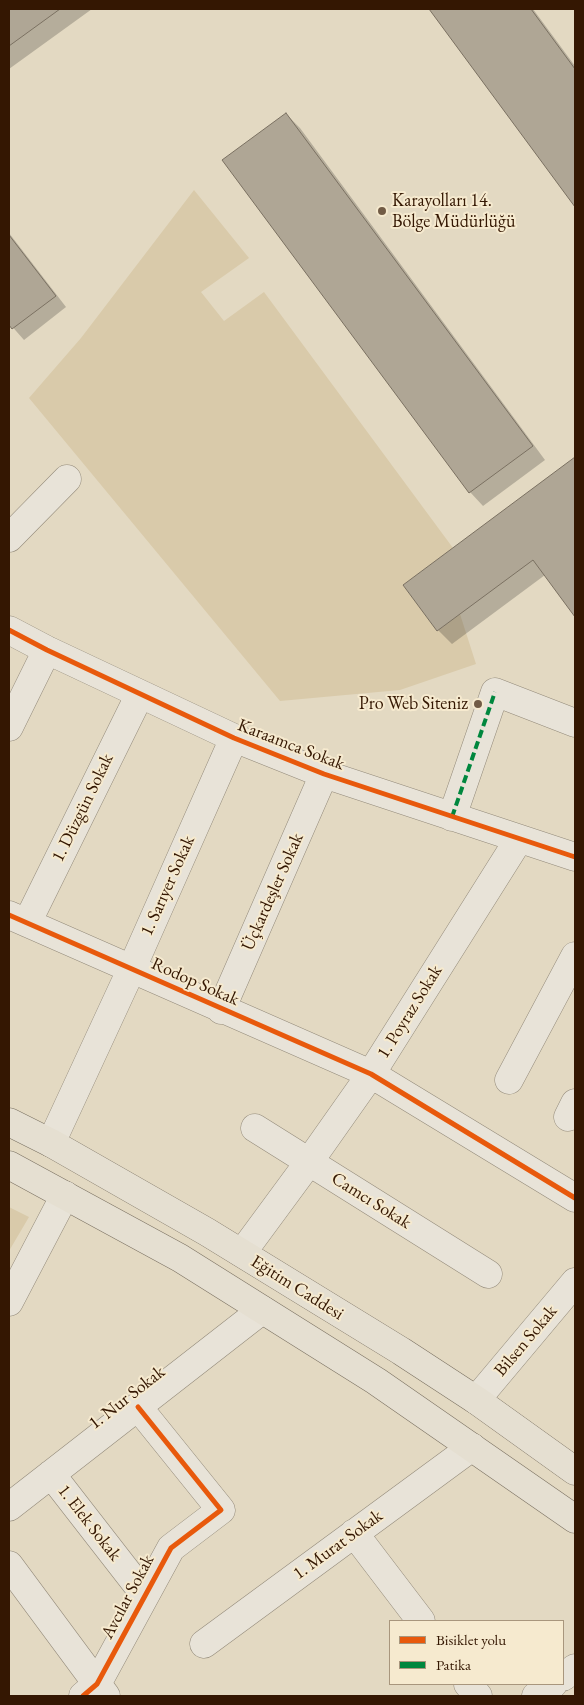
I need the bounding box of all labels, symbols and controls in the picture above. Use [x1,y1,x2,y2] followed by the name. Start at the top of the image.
[392,190,515,232] place label: Karayolları 14. Bölge Müdürlüğü
[376,205,388,217] marker: Karayolları 14. Bölge Müdürlüğü
[359,693,468,715] place label: Pro Web Siteniz
[472,698,484,710] marker: Pro Web Siteniz
[235,715,347,775] street label: Karaamca Sokak
[47,750,119,866] street label: 1. Düzgün Sokak
[237,830,309,954] street label: Üçkardeşler Sokak
[136,833,200,939] street label: 1. Sarıyer Sokak
[148,953,242,1011] street label: Rodop Sokak
[373,961,447,1063] street label: 1. Poyraz Sokak
[327,1168,415,1234] street label: Camcı Sokak
[247,1251,347,1325] street label: Eğitim Caddesi
[490,1301,562,1381] street label: Bilsen Sokak
[85,1362,169,1434] street label: 1. Nur Sokak
[52,1481,126,1565] street label: 1. Elek Sokak
[289,1505,387,1585] street label: 1. Murat Sokak
[97,1551,159,1643] street label: Avcılar Sokak
[389,1620,564,1685] legend
[436,1630,506,1649] text: Bisiklet yolu
[436,1655,471,1674] text: Patika

